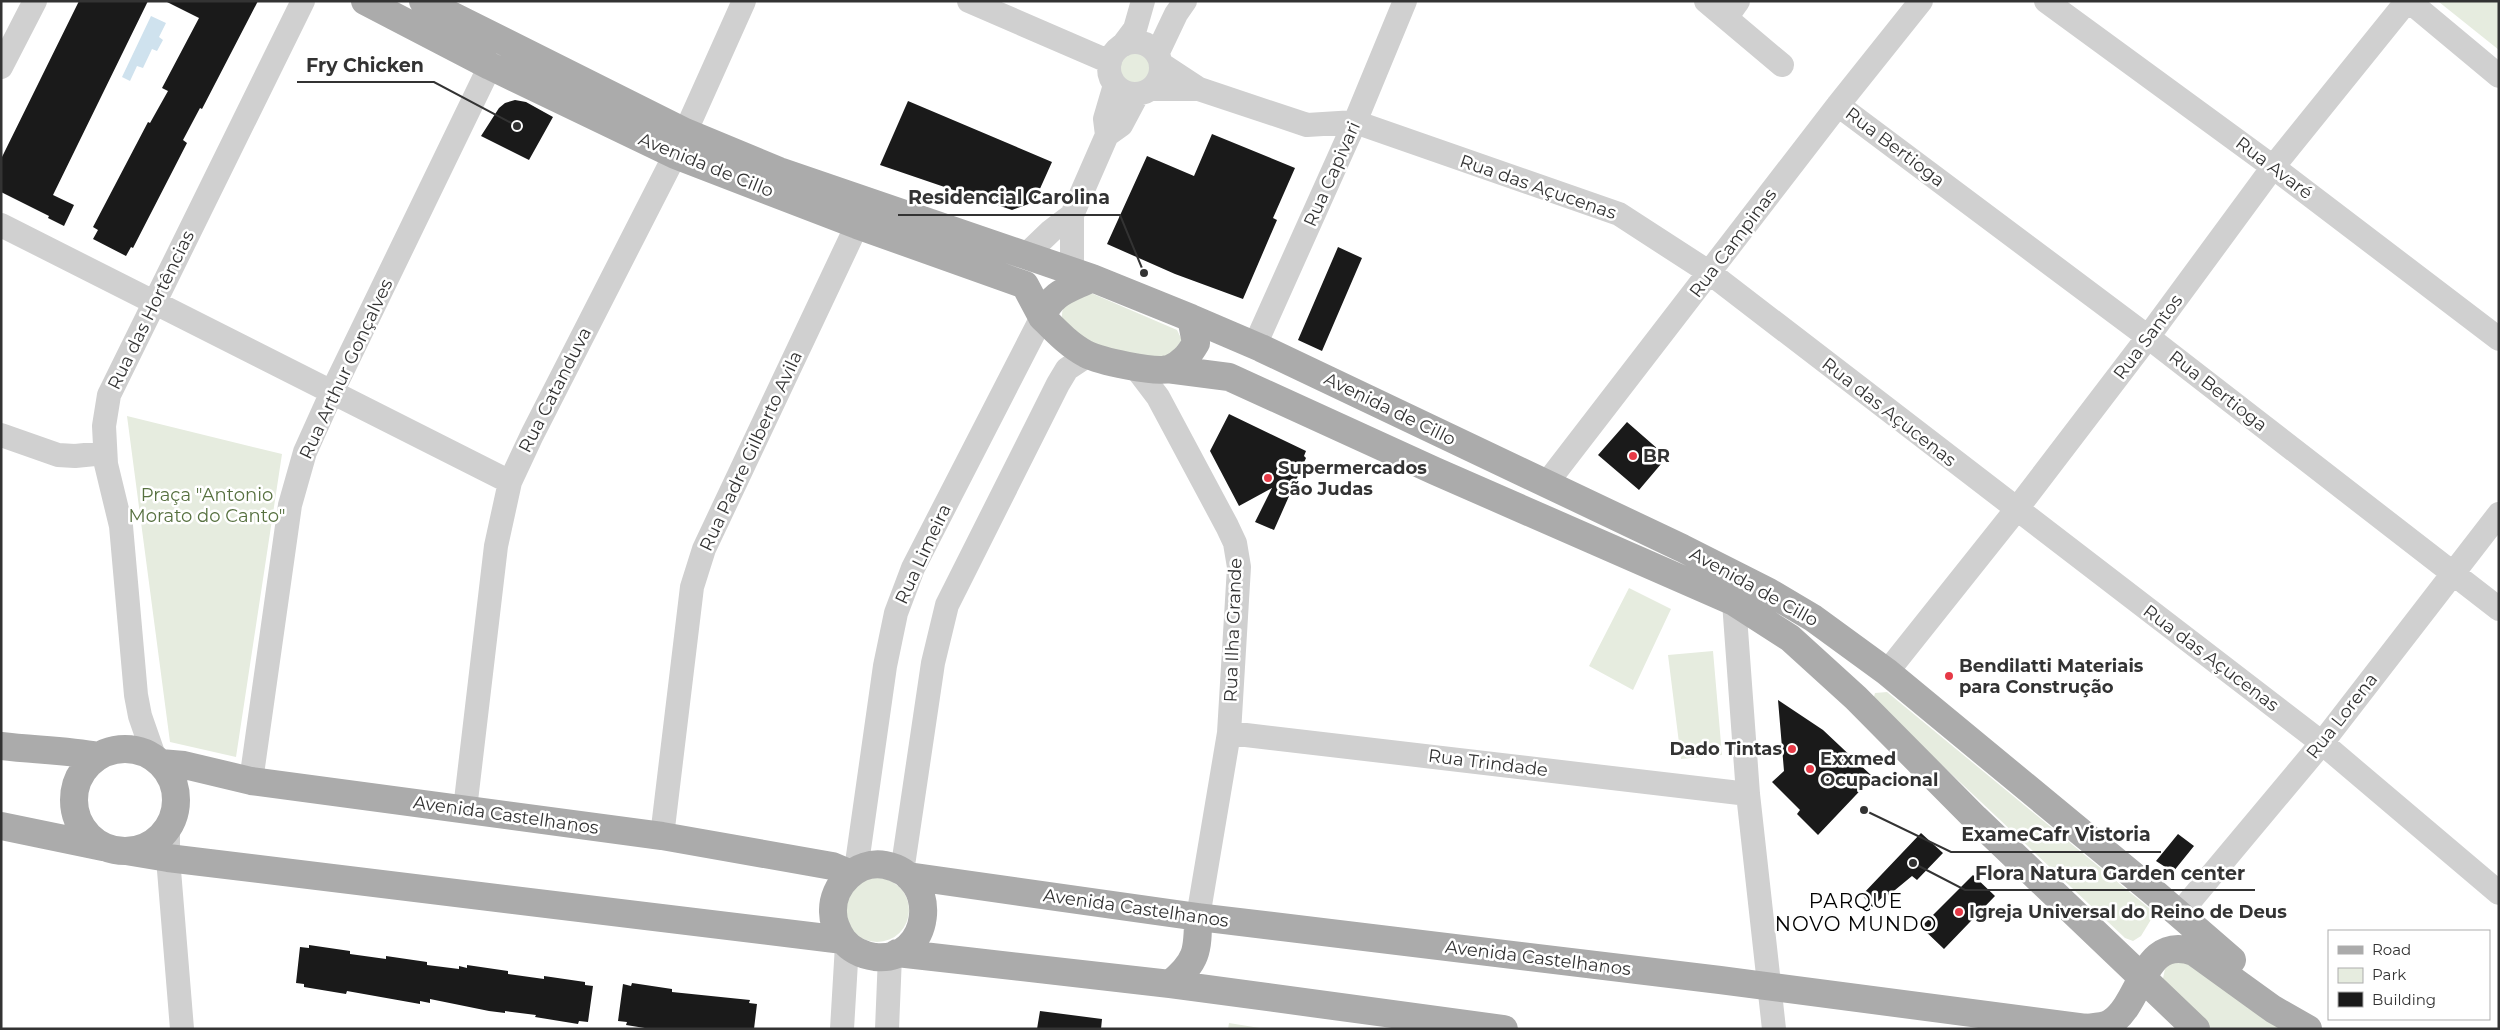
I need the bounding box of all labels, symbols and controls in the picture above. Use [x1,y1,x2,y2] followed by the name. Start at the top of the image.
[297,48,434,82] callout: Fry Chicken
[306,54,424,77] text: Fry Chicken
[1841,102,1949,192] street label: Rua Bertioga
[1299,118,1365,230] street label: Rua Capivari
[635,128,777,202] street label: Avenida de Cillo
[2231,132,2317,204] street label: Rua Avaré
[1457,150,1619,224] street label: Rua das Açucenas
[898,181,1120,215] callout: Residencial Carolina
[1685,184,1781,302] street label: Rua Campinas
[908,186,1110,209] text: Residencial Carolina
[103,227,199,393] street label: Rua das Hortências
[295,275,398,463] street label: Rua Arthur Gonçalves
[2109,290,2187,384] street label: Rua Santos
[514,324,596,456] street label: Rua Catanduva
[2164,346,2272,436] street label: Rua Bertioga
[695,347,807,555] street label: Rua Padre Gilberto Avila
[1818,353,1961,471] street label: Rua das Açucenas
[1321,368,1459,450] street label: Avenida de Cillo
[1643,445,1670,467] place label: BR
[1627,450,1639,462] marker: BR
[1278,457,1427,500] place label: Supermercados São Judas
[1262,472,1274,484] marker: Supermercados São Judas
[129,484,285,527] park label: Praça "Antonio Morato do Canto"
[890,500,956,608] street label: Rua Limeira
[1686,543,1822,631] street label: Avenida de Cillo
[1219,557,1247,703] street label: Rua Ilha Grande
[2139,600,2283,716] street label: Rua das Açucenas
[1959,655,2144,698] place label: Bendilatti Materiais para Construção
[2302,669,2382,763] street label: Rua Lorena
[1943,670,1955,682] marker: Bendilatti Materiais para Construção
[1669,738,1782,760] place label: Dado Tintas
[1786,743,1798,755] marker: Dado Tintas
[1427,745,1549,781] street label: Rua Trindade
[1820,748,1938,791] place label: Exxmed Ocupacional
[1804,763,1816,775] marker: Exxmed Ocupacional
[412,791,600,839] street label: Avenida Castelhanos
[1951,818,2161,852] callout: ExameCafr Vistoria
[1961,823,2151,846] text: ExameCafr Vistoria
[1965,856,2255,890] callout: Flora Natura Garden center
[1975,862,2245,885] text: Flora Natura Garden center
[1042,884,1230,932] street label: Avenida Castelhanos
[1775,889,1937,936] district label: PARQUE NOVO MUNDO
[1969,901,2287,923] place label: Igreja Universal do Reino de Deus
[1953,906,1965,918] marker: Igreja Universal do Reino de Deus
[2328,930,2490,1020] legend
[1444,936,1632,980] street label: Avenida Castelhanos
[2372,940,2411,959] text: Road
[2372,965,2406,984] text: Park
[2372,990,2436,1009] text: Building

